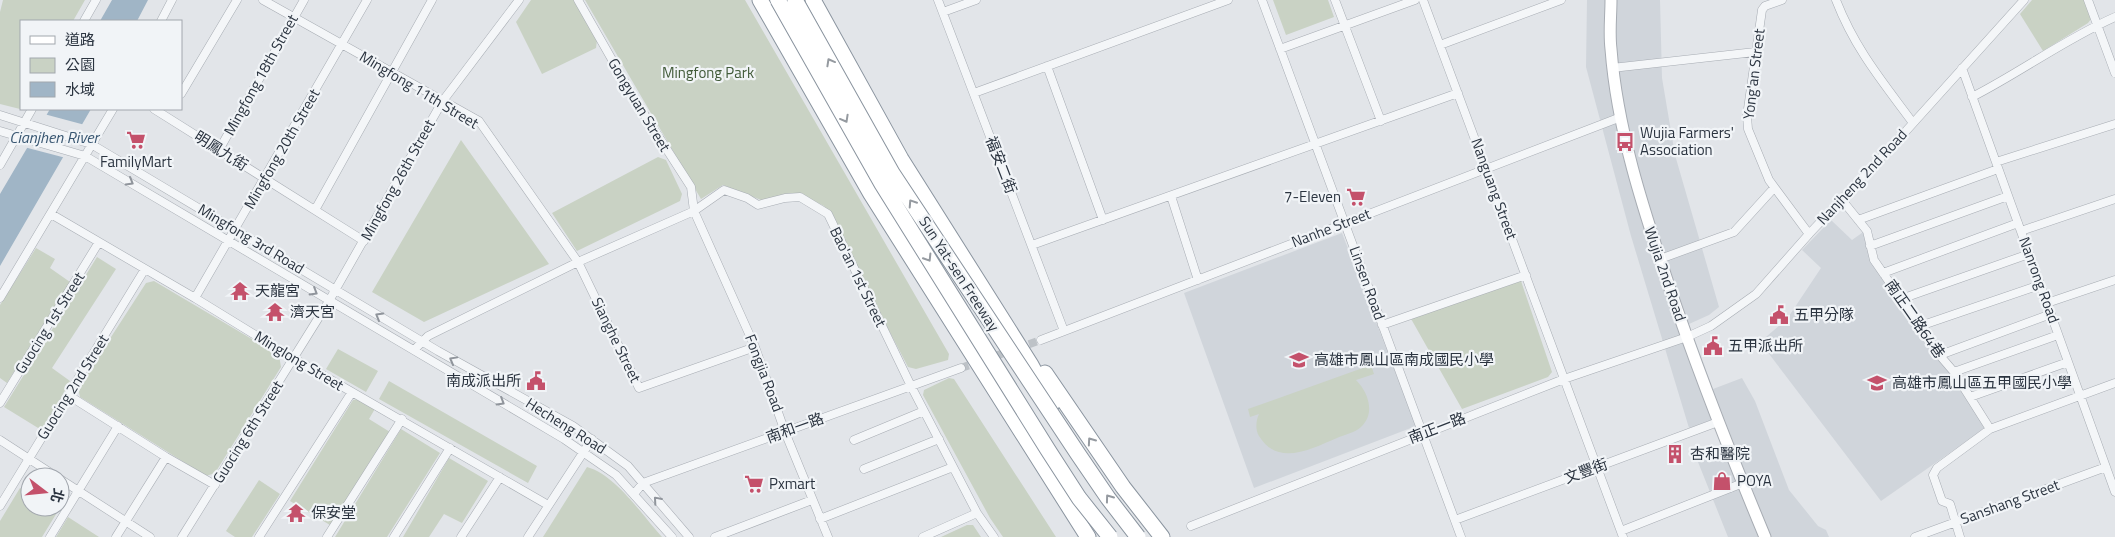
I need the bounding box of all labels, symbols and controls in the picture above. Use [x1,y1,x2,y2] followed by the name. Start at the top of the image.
[218,9,304,140] street label: Mingfong 18th Street
[20,20,182,110] legend
[1737,26,1771,121] street label: Yong'an Street
[65,28,95,51] text: 道路
[355,45,484,135] street label: Mingfong 11th Street
[65,53,95,76] text: 公園
[602,54,677,157] street label: Gongyuan Street
[827,59,837,68] one-way arrow
[662,61,754,84] park label: Mingfong Park
[65,78,95,101] text: 水域
[238,84,326,213] street label: Mingfong 20th Street
[839,113,849,122] one-way arrow
[355,114,441,245] street label: Mingfong 26th Street
[1640,121,1734,161] place label: Wujia Farmers' Association
[1811,124,1912,230] street label: Nanjheng 2nd Road
[9,125,101,149] water label: Cianjhen River
[190,125,253,176] street label: 明鳳九街
[125,129,147,151] supermarket icon: FamilyMart
[1614,131,1636,153] bus stop icon: Wujia Farmers' Association
[980,133,1023,197] street label: 福安二街
[1465,135,1524,244] street label: Nanguang Street
[100,150,173,173] place label: FamilyMart
[124,176,133,186] one-way arrow
[1284,185,1341,208] place label: 7-Eleven
[1345,186,1367,208] supermarket icon: 7-Eleven
[194,198,309,279] street label: Mingfong 3rd Road
[909,199,918,209] one-way arrow
[1288,202,1375,253] street label: Nanhe Street
[914,212,1005,336] street label: Sun Yat-sen Freeway
[824,223,893,331] street label: Bao'an 1st Street
[1639,223,1692,324] street label: Wujia 2nd Road
[2013,234,2066,326] street label: Nanrong Road
[1344,243,1391,323] street label: Linsen Road
[922,253,932,262] one-way arrow
[9,267,91,378] street label: Guocing 1st Street
[1880,275,1951,363] street label: 南正二路64巷
[255,279,300,302] place label: 天龍宮
[229,280,251,302] temple icon: 天龍宮
[309,286,318,296] one-way arrow
[586,293,647,387] street label: Sianghe Street
[290,300,335,323] place label: 濟天宮
[264,301,286,323] temple icon: 濟天宮
[1794,303,1854,326] place label: 五甲分隊
[1768,304,1790,326] public building icon: 五甲分隊
[376,313,385,323] one-way arrow
[250,325,349,397] street label: Minglong Street
[31,329,115,444] street label: Guocing 2nd Street
[739,331,790,415] street label: Fongjia Road
[1728,334,1803,357] place label: 五甲派出所
[1702,335,1724,357] public building icon: 五甲派出所
[1314,348,1494,371] place label: 高雄市鳳山區南成國民小學
[1288,349,1310,371] school or university icon: 高雄市鳳山區南成國民小學
[449,356,458,366] one-way arrow
[446,369,521,392] place label: 南成派出所
[525,370,547,392] public building icon: 南成派出所
[1892,371,2072,394] place label: 高雄市鳳山區五甲國民小學
[1866,372,1888,394] school or university icon: 高雄市鳳山區五甲國民小學
[207,375,289,488] street label: Guocing 6th Street
[521,392,611,460] street label: Hecheng Road
[496,395,505,405] one-way arrow
[763,406,827,449] street label: 南和一路
[1405,406,1469,449] street label: 南正一路
[1088,437,1097,447] one-way arrow
[1690,442,1750,465] place label: 杏和醫院
[1664,443,1686,465] building icon: 杏和醫院
[1561,452,1611,489] street label: 文豐街
[20,467,70,517] north arrow
[1737,469,1772,492] place label: POYA
[1711,470,1733,492] shop icon: POYA
[769,472,816,495] place label: Pxmart
[743,473,765,495] supermarket icon: Pxmart
[1957,473,2063,530] street label: Sanshang Street
[46,486,70,505] text: 北
[1106,495,1114,504] one-way arrow
[654,497,663,506] one-way arrow
[311,501,356,524] place label: 保安堂
[285,502,307,524] temple icon: 保安堂

